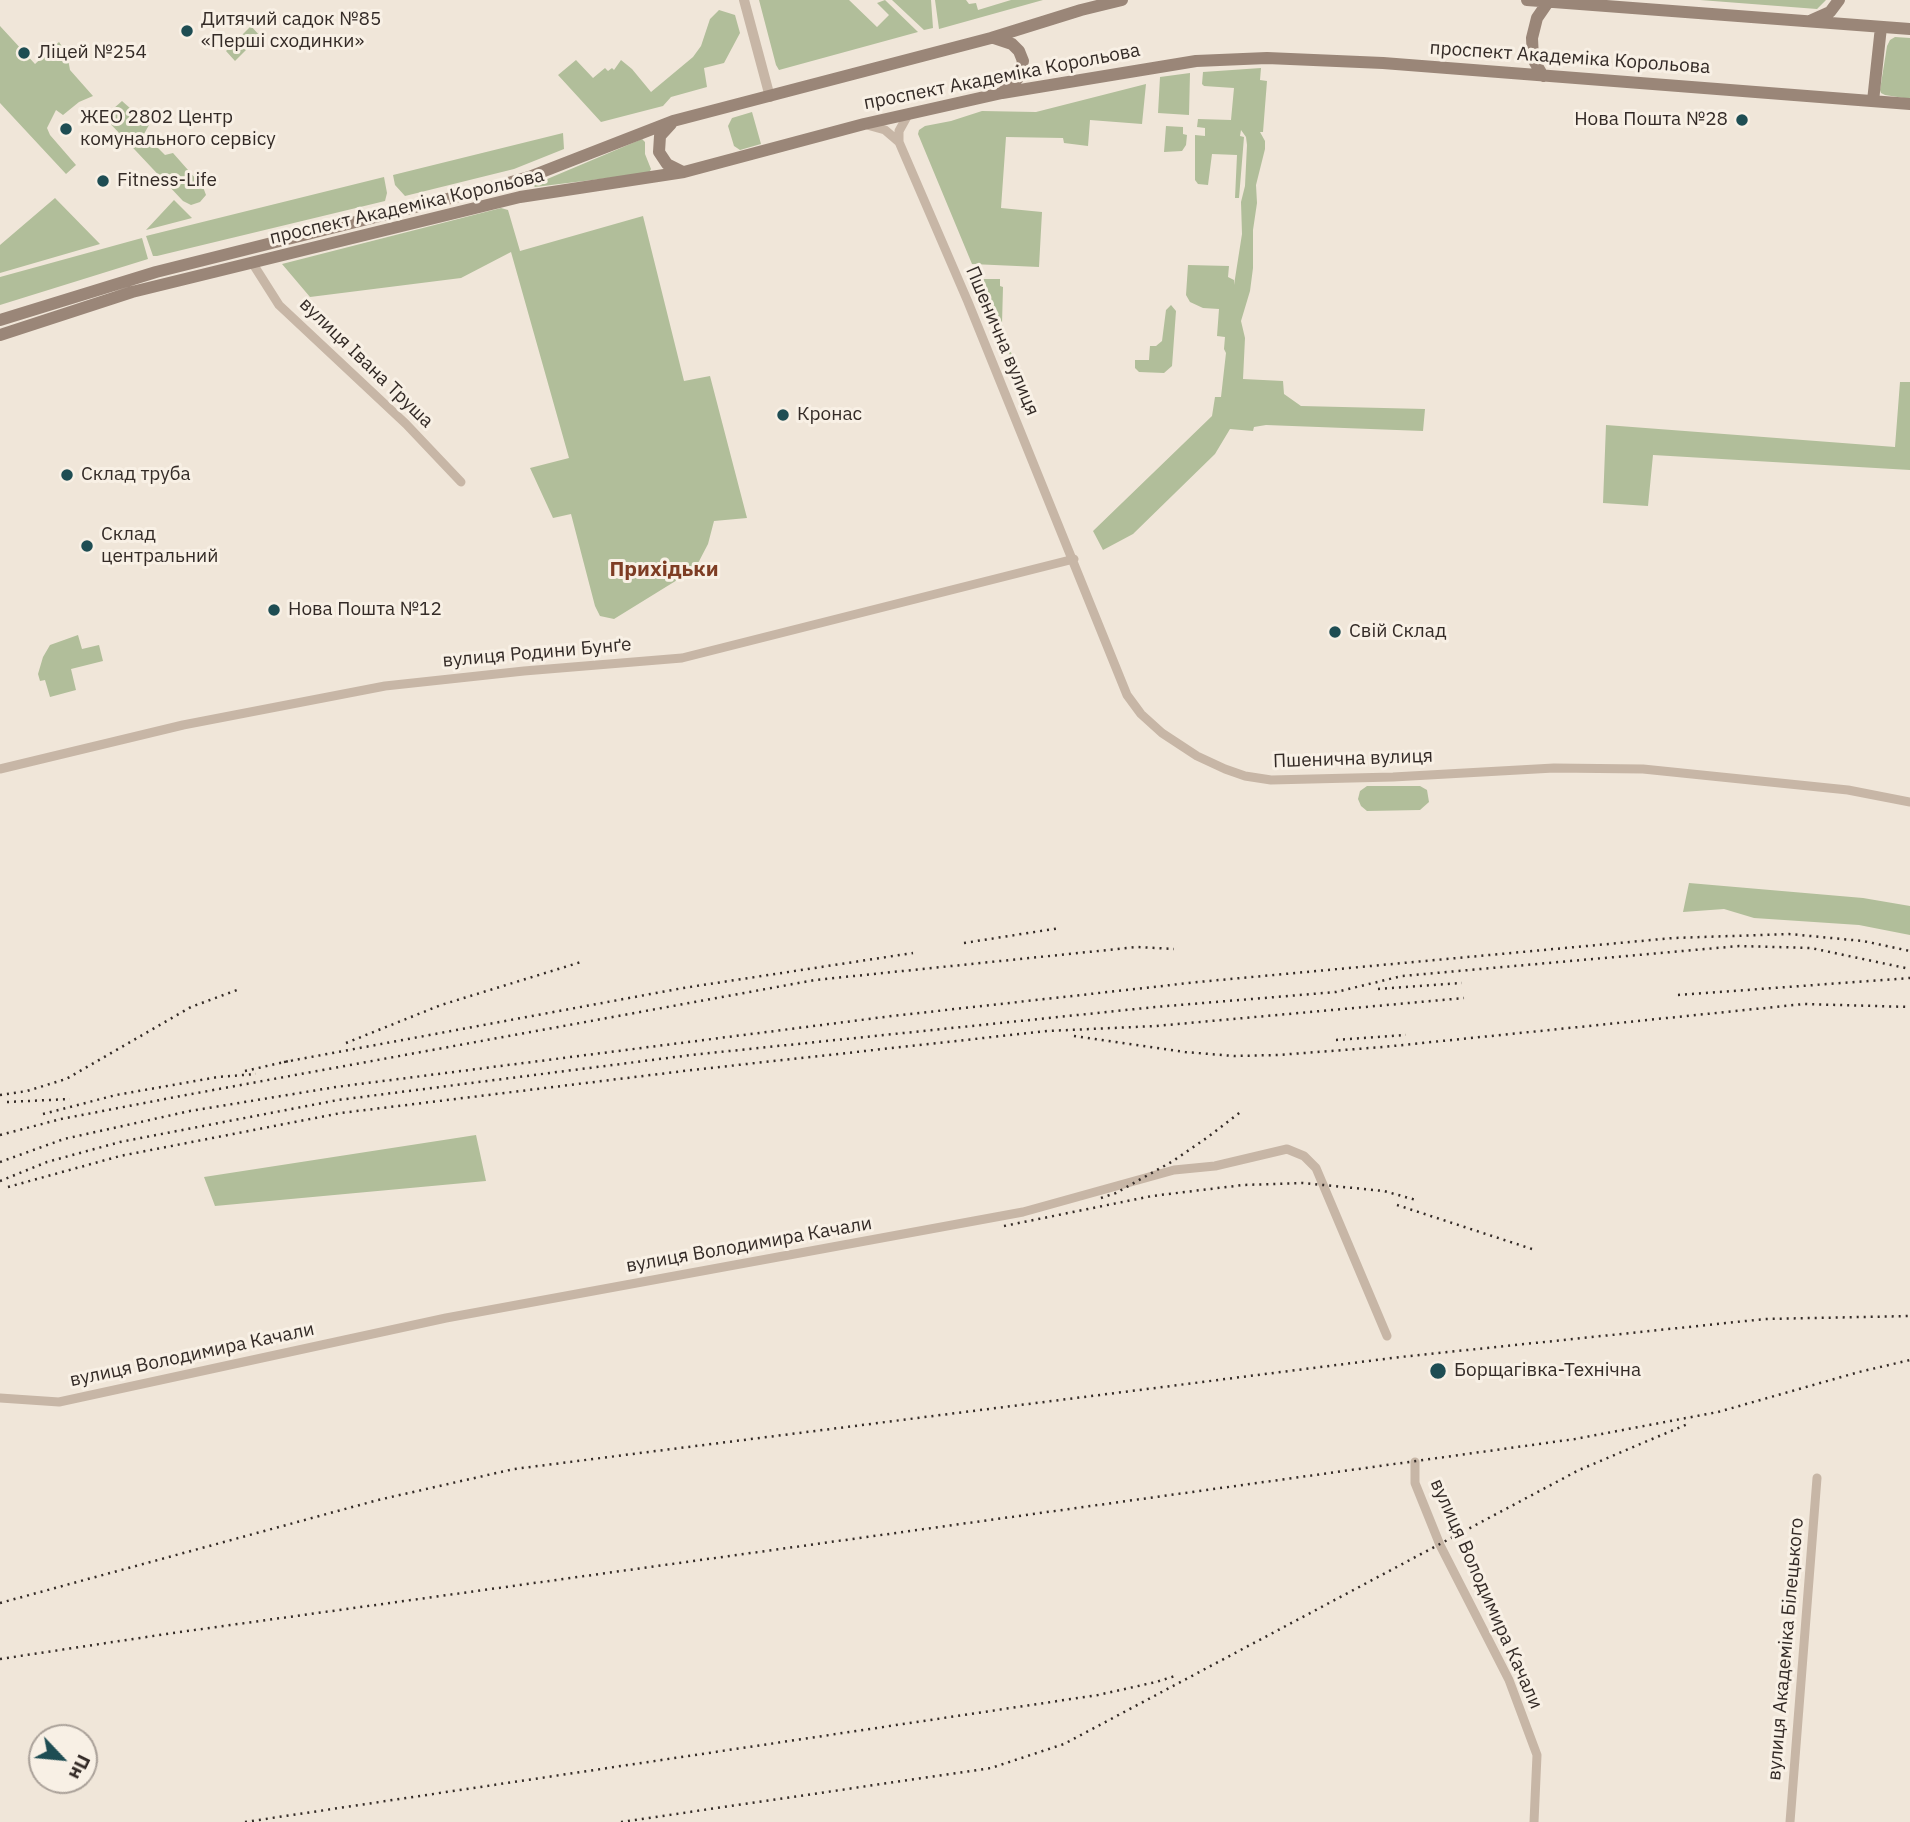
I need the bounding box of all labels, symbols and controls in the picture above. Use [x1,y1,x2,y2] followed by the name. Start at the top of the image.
[201,9,381,53] place label: Дитячий садок №85 «Перші сходинки»
[179,23,195,39] marker: Дитячий садок №85 «Перші сходинки»
[1429,37,1711,79] street label: проспект Академіка Корольова
[862,39,1142,115] street label: проспект Академіка Корольова
[38,42,147,64] place label: Ліцей №254
[16,45,32,61] marker: Ліцей №254
[80,107,276,151] place label: ЖЕО 2802 Центр комунального сервісу
[1574,109,1728,131] place label: Нова Пошта №28
[1734,112,1750,128] marker: Нова Пошта №28
[58,121,74,137] marker: ЖЕО 2802 Центр комунального сервісу
[267,164,547,250] street label: проспект Академіка Корольова
[117,170,217,192] place label: Fitness-Life
[95,173,111,189] marker: Fitness-Life
[960,263,1044,419] street label: Пшенична вулиця
[294,293,438,433] street label: вулиця Івана Труша
[797,404,862,426] place label: Кронас
[775,407,791,423] marker: Кронас
[81,464,191,486] place label: Склад труба
[59,467,75,483] marker: Склад труба
[101,524,218,568] place label: Склад центральний
[79,538,95,554] marker: Склад центральний
[609,557,719,583] district label: Прихідьки
[288,599,442,621] place label: Нова Пошта №12
[266,602,282,618] marker: Нова Пошта №12
[1349,621,1447,643] place label: Свій Склад
[1327,624,1343,640] marker: Свій Склад
[442,633,632,673] street label: вулиця Родини Бунґе
[1273,745,1433,773] street label: Пшенична вулиця
[624,1212,874,1278] street label: вулиця Володимира Качали
[68,1318,316,1392] street label: вулиця Володимира Качали
[1454,1360,1641,1382] place label: Борщагівка-Технічна
[1428,1361,1448,1381] marker: Борщагівка-Технічна
[1425,1475,1547,1713] street label: вулиця Володимира Качали
[1763,1517,1809,1781] street label: вулиця Академіка Білецького
[28,1724,98,1794] north arrow
[64,1751,96,1784] text: Пн

